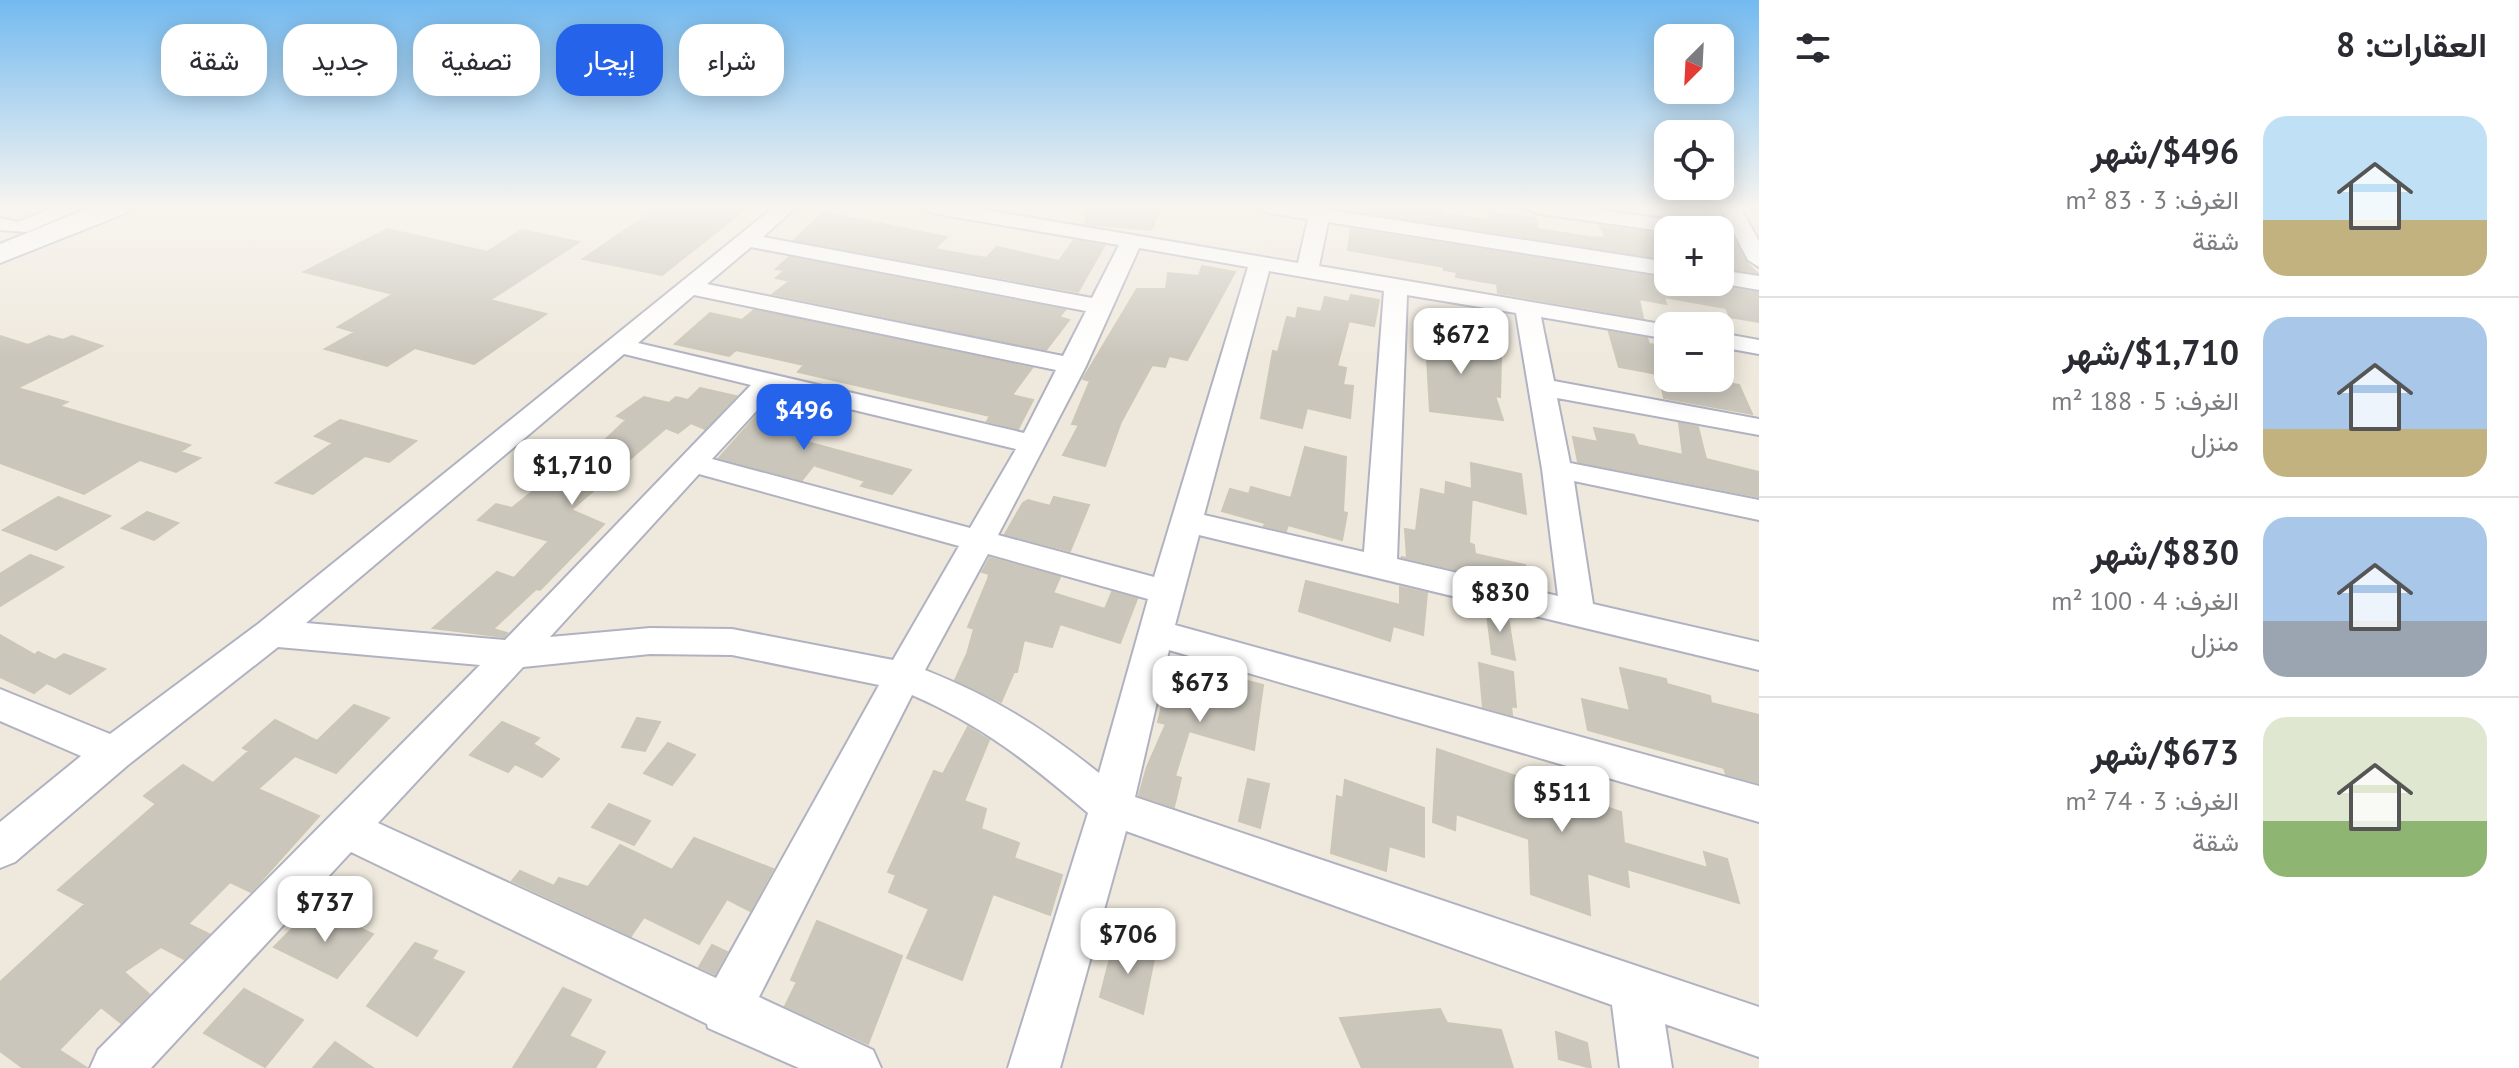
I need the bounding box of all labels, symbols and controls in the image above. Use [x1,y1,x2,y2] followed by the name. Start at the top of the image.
[2336,22,2487,66] text: العقارات: 8
[161,24,267,96] chip: شقة
[283,24,397,96] chip: جديد
[413,24,540,96] chip: تصفية
[556,24,663,96] chip: إيجار
[679,24,784,96] chip: شراء
[1654,24,1734,104] north arrow
[1654,24,1734,392] map controls
[1791,26,1835,70] icon: filters
[1654,120,1734,200] button: locate
[2090,129,2239,173] text: $496/شهر
[2327,148,2423,244] icon: home
[2066,183,2239,216] text: الغرف: 3 · 83 m²
[1654,216,1734,296] button: +
[2192,224,2239,257] text: شقة
[1414,308,1508,376] pin: $672
[1654,312,1734,392] button: −
[1432,317,1490,350] text: $672
[2063,330,2239,374] text: $1,710/شهر
[2327,349,2423,445] icon: home
[757,384,851,452] pin: $496
[2051,384,2239,417] text: الغرف: 5 · 188 m²
[775,393,833,426] text: $496
[2190,425,2239,458] text: منزل
[507,439,637,507] pin: $1,710
[532,448,612,481] text: $1,710
[2090,530,2239,574] text: $830/شهر
[2327,549,2423,645] icon: home
[1453,566,1547,634] pin: $830
[1471,575,1529,608] text: $830
[2051,584,2239,617] text: الغرف: 4 · 100 m²
[2190,625,2239,658] text: منزل
[1153,656,1247,724] pin: $673
[1171,665,1229,698] text: $673
[2090,730,2239,774] text: $673/شهر
[2327,749,2423,845] icon: home
[1515,766,1609,834] pin: $511
[1533,775,1591,808] text: $511
[2066,784,2239,817] text: الغرف: 3 · 74 m²
[2192,825,2239,858] text: شقة
[278,876,372,944] pin: $737
[296,885,354,918] text: $737
[1081,908,1175,976] pin: $706
[1099,917,1157,950] text: $706

